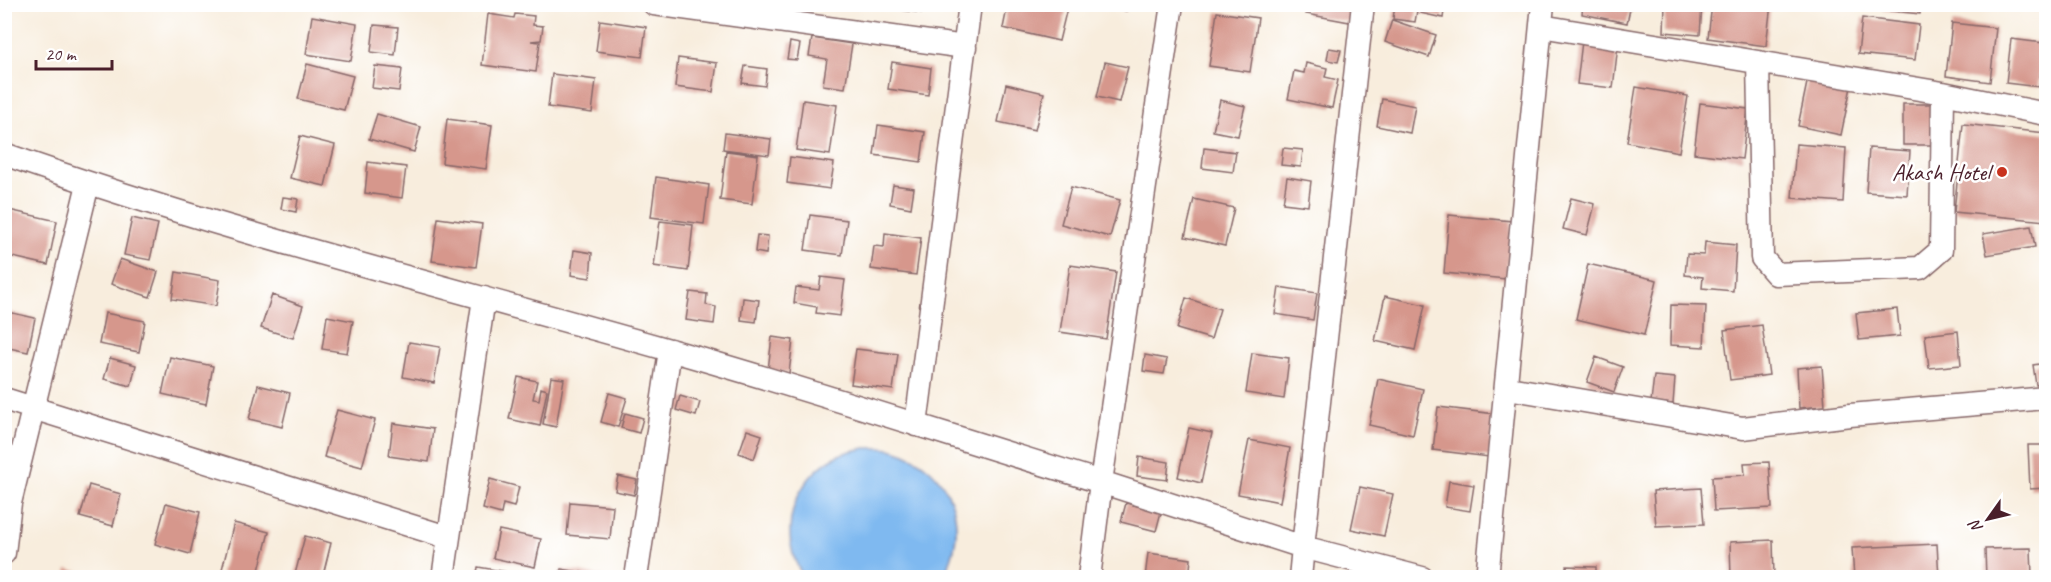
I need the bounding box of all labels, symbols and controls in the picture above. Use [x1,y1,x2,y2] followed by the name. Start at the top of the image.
[36,33,112,71] scale bar
[45,43,78,65] text: 20 m
[1892,157,1994,187] place label: Akash Hotel
[1995,165,2009,179] marker: Akash Hotel
[1958,489,2018,549] north arrow
[1964,515,1987,537] text: N

